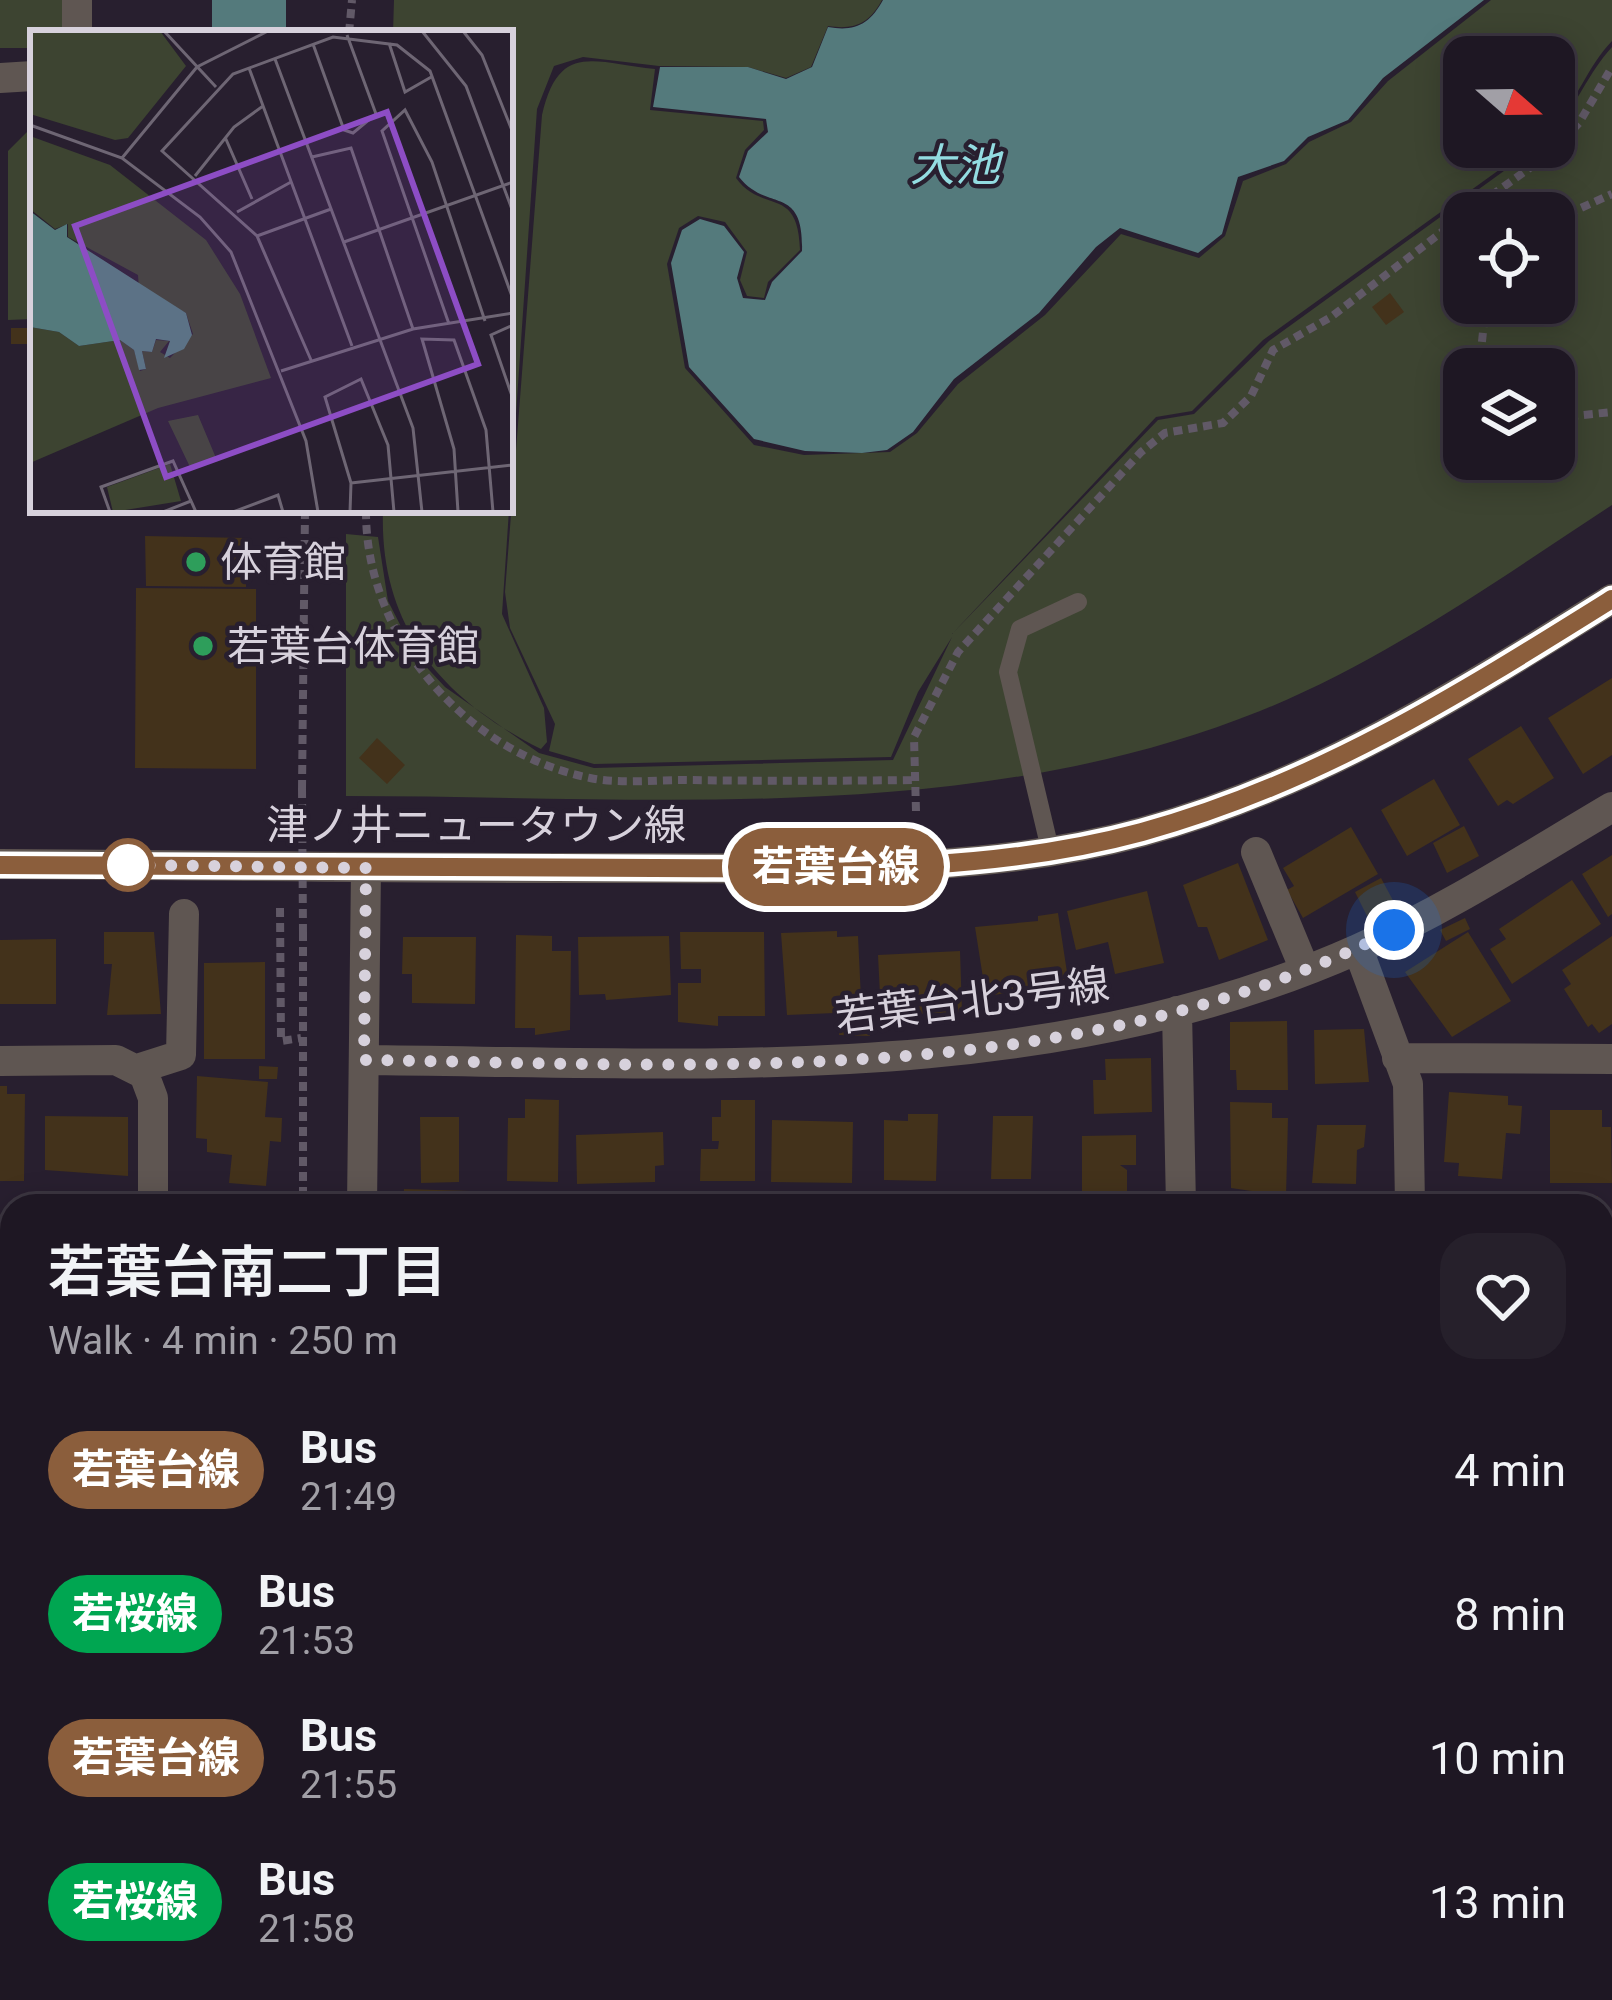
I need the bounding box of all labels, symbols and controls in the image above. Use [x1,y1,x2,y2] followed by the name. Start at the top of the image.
[30,30,513,513] inset map
[1443,36,1575,168] north arrow
[1443,36,1575,480] map controls
[910,139,1004,192] water label: 大池
[1443,192,1575,324] button: locate
[1443,348,1575,480] button: layers
[220,538,346,587] place label: 体育館
[183,549,209,575] marker: 体育館
[227,622,479,671] place label: 若葉台体育館
[190,633,216,659] marker: 若葉台体育館
[266,801,686,850] street label: 津ノ井ニュータウン線
[752,828,920,906] line badge: 若葉台線
[103,840,153,890] unlabelled marker
[752,842,920,891] text: 若葉台線
[1364,900,1424,960] your location
[832,959,1112,1042] street label: 若葉台北3号線
[1440,1233,1566,1359] button: heart
[48,1239,447,1306] text: 若葉台南二丁目
[48,1318,398,1364] text: Walk · 4 min · 250 m
[300,1421,377,1474] text: Bus
[1454,1444,1566,1497] text: 4 min
[72,1445,240,1494] text: 若葉台線
[300,1474,397,1520] text: 21:49
[258,1565,335,1618] text: Bus
[1454,1588,1566,1641] text: 8 min
[72,1589,198,1638] text: 若桜線
[258,1618,355,1664] text: 21:53
[300,1709,377,1762] text: Bus
[1429,1732,1566,1785] text: 10 min
[72,1733,240,1782] text: 若葉台線
[300,1762,397,1808] text: 21:55
[258,1853,335,1906] text: Bus
[1429,1876,1566,1929] text: 13 min
[72,1877,198,1926] text: 若桜線
[258,1906,355,1952] text: 21:58

